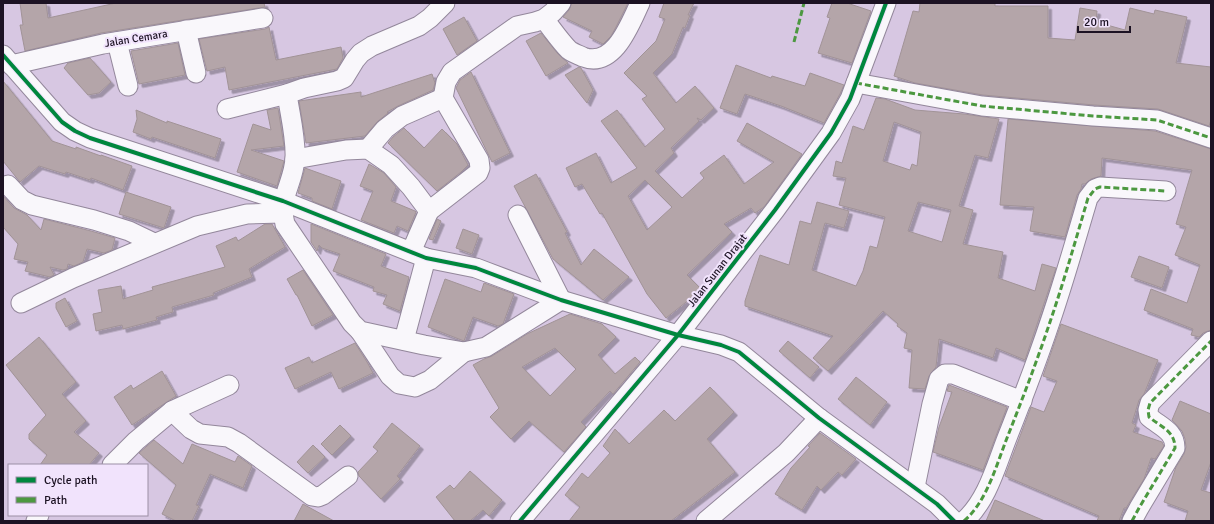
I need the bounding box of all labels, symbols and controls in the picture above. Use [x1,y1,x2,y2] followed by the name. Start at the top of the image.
[1078,8,1130,34] scale bar
[1084,15,1109,30] text: 20 m
[104,27,169,50] street label: Jalan Cemara
[685,231,750,309] street label: Jalan Sunan Drajat
[8,464,148,516] legend
[44,473,97,488] text: Cycle path
[44,493,67,508] text: Path

